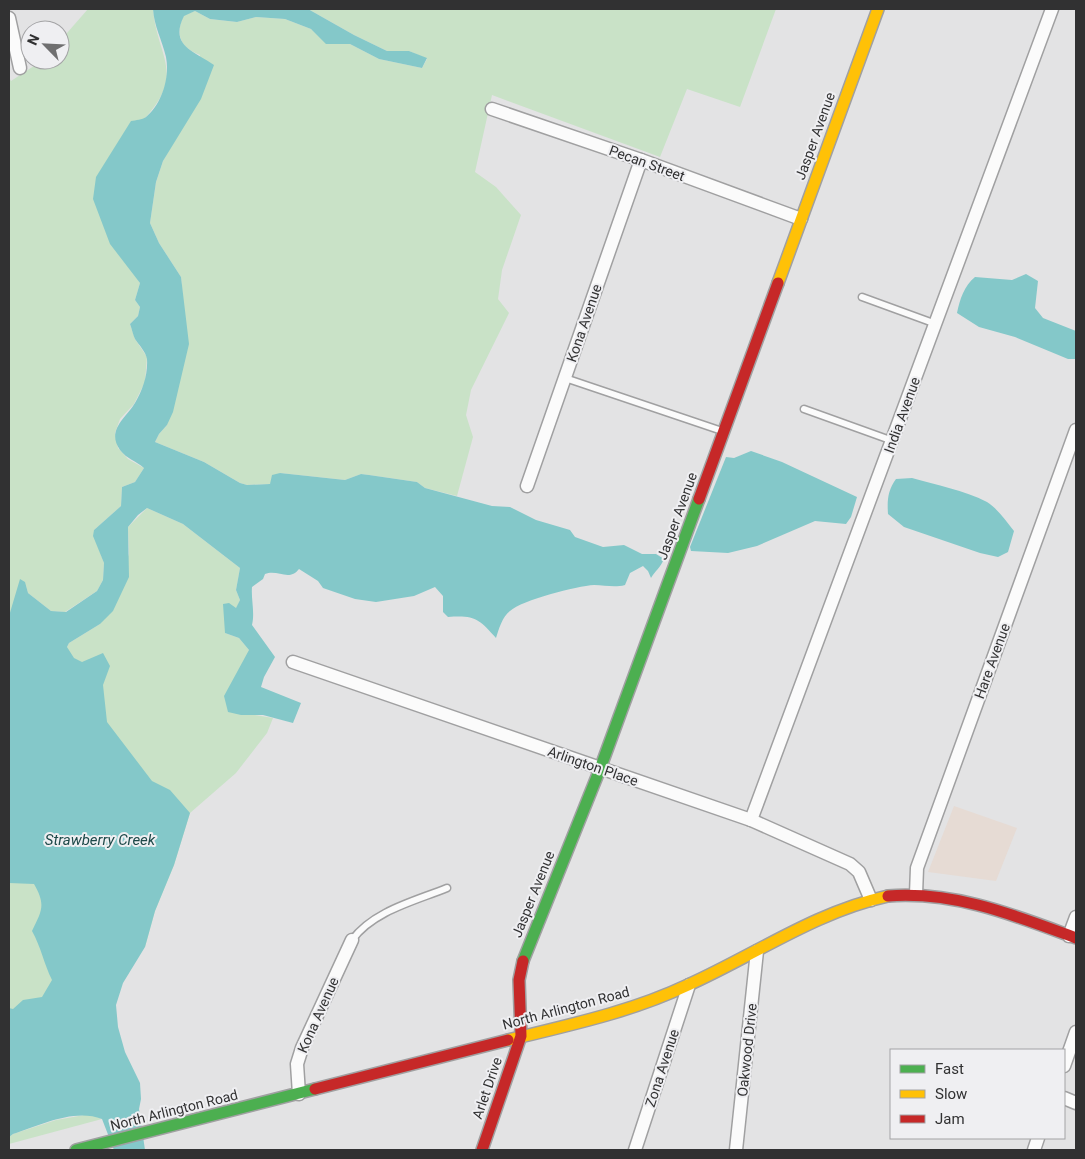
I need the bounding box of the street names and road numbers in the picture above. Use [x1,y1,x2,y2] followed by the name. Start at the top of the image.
[792,90,838,182] street label: Jasper Avenue
[607,142,687,184] street label: Pecan Street
[563,282,605,364] street label: Kona Avenue
[881,375,923,455] street label: India Avenue
[654,470,700,562] street label: Jasper Avenue
[971,621,1013,701] street label: Hare Avenue
[546,743,640,789] street label: Arlington Place
[508,848,558,940] street label: Jasper Avenue
[294,975,342,1055] street label: Kona Avenue
[501,983,631,1033] street label: North Arlington Road
[734,1003,760,1097] street label: Oakwood Drive
[642,1027,682,1109] street label: Zona Avenue
[469,1055,505,1121] street label: Arlet Drive
[109,1086,239,1134] street label: North Arlington Road

